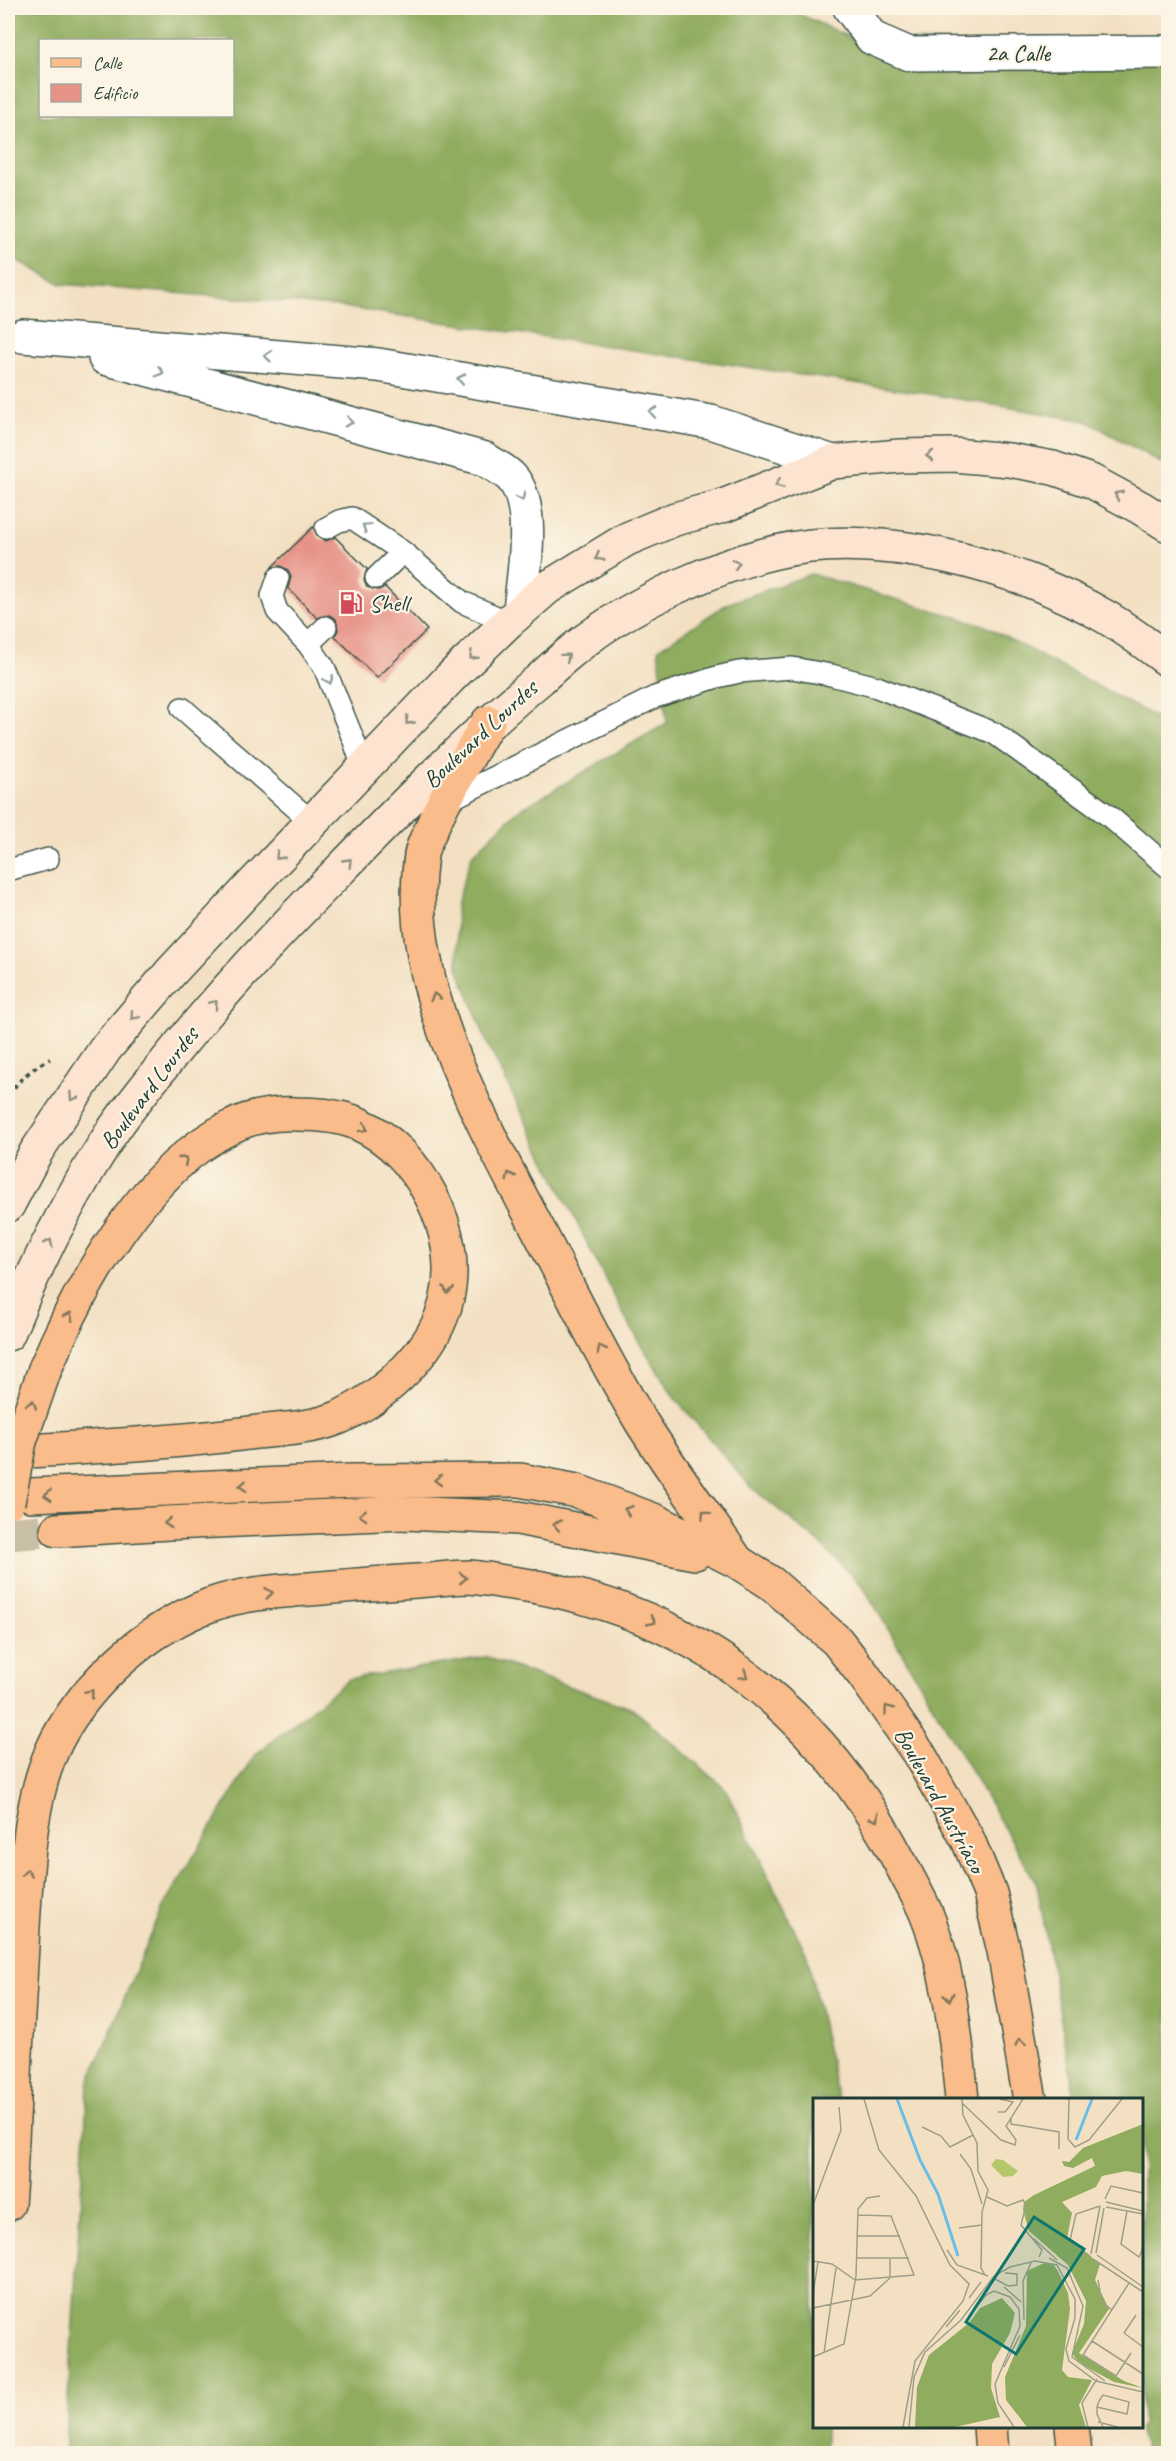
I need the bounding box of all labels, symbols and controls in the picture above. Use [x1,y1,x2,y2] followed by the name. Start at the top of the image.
[986,38,1052,68] street label: 2a Calle
[39,39,234,117] legend
[93,52,122,74] text: Calle
[93,82,139,104] text: Edificio
[263,350,272,363] one-way arrow
[155,365,165,378] one-way arrow
[457,373,467,386] one-way arrow
[649,406,659,419] one-way arrow
[344,414,354,427] one-way arrow
[925,449,934,462] one-way arrow
[774,477,785,489] one-way arrow
[514,491,526,502] one-way arrow
[1113,491,1124,503] one-way arrow
[362,523,372,535] one-way arrow
[595,549,605,561] one-way arrow
[730,559,741,571] one-way arrow
[369,588,412,618] place label: Shell
[338,590,364,616] fuel station icon: Shell
[470,648,481,659] one-way arrow
[559,653,570,664] one-way arrow
[417,671,546,795] street label: Boulevard Lourdes
[322,673,334,684] one-way arrow
[405,714,416,724] one-way arrow
[275,850,286,860] one-way arrow
[340,859,351,870] one-way arrow
[429,992,442,1002] one-way arrow
[206,1000,217,1011] one-way arrow
[130,1009,141,1020] one-way arrow
[93,1019,206,1155] street label: Boulevard Lourdes
[69,1090,80,1101] one-way arrow
[358,1120,368,1132] one-way arrow
[177,1156,188,1167] one-way arrow
[506,1172,518,1183] one-way arrow
[42,1238,53,1249] one-way arrow
[443,1285,455,1295] one-way arrow
[62,1312,73,1322] one-way arrow
[597,1345,608,1355] one-way arrow
[25,1399,38,1410] one-way arrow
[433,1474,442,1486] one-way arrow
[238,1479,247,1492] one-way arrow
[44,1488,53,1501] one-way arrow
[623,1505,634,1518] one-way arrow
[359,1509,368,1521] one-way arrow
[701,1509,712,1520] one-way arrow
[164,1516,173,1529] one-way arrow
[553,1519,563,1532] one-way arrow
[459,1572,468,1584] one-way arrow
[264,1587,273,1600] one-way arrow
[646,1614,657,1626] one-way arrow
[738,1668,749,1679] one-way arrow
[83,1689,94,1700] one-way arrow
[884,1705,895,1716] one-way arrow
[888,1722,994,1880] street label: Boulevard Austríaco
[868,1812,880,1822] one-way arrow
[20,1869,33,1878] one-way arrow
[942,1991,955,2001] one-way arrow
[1014,2037,1027,2047] one-way arrow
[813,2098,1143,2428] inset map

